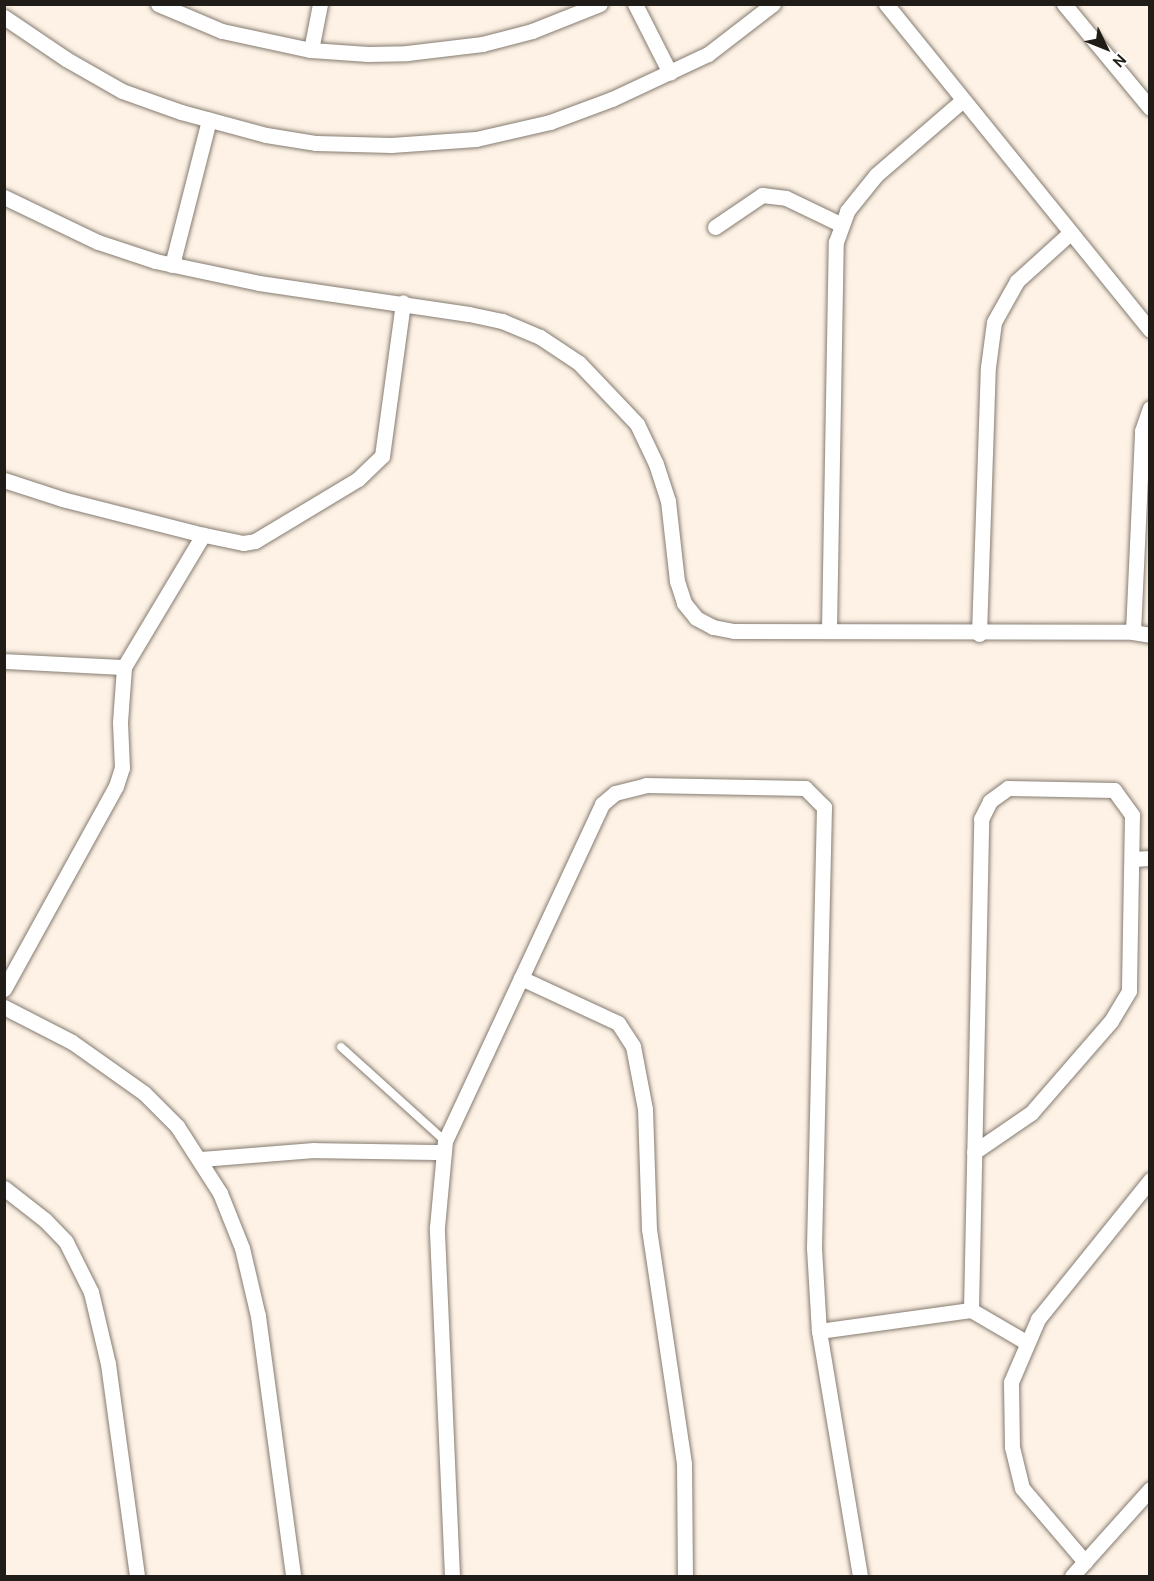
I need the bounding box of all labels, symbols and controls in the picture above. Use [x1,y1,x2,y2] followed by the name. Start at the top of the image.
[1076,18,1136,78] north arrow
[1109,50,1130,71] text: N

